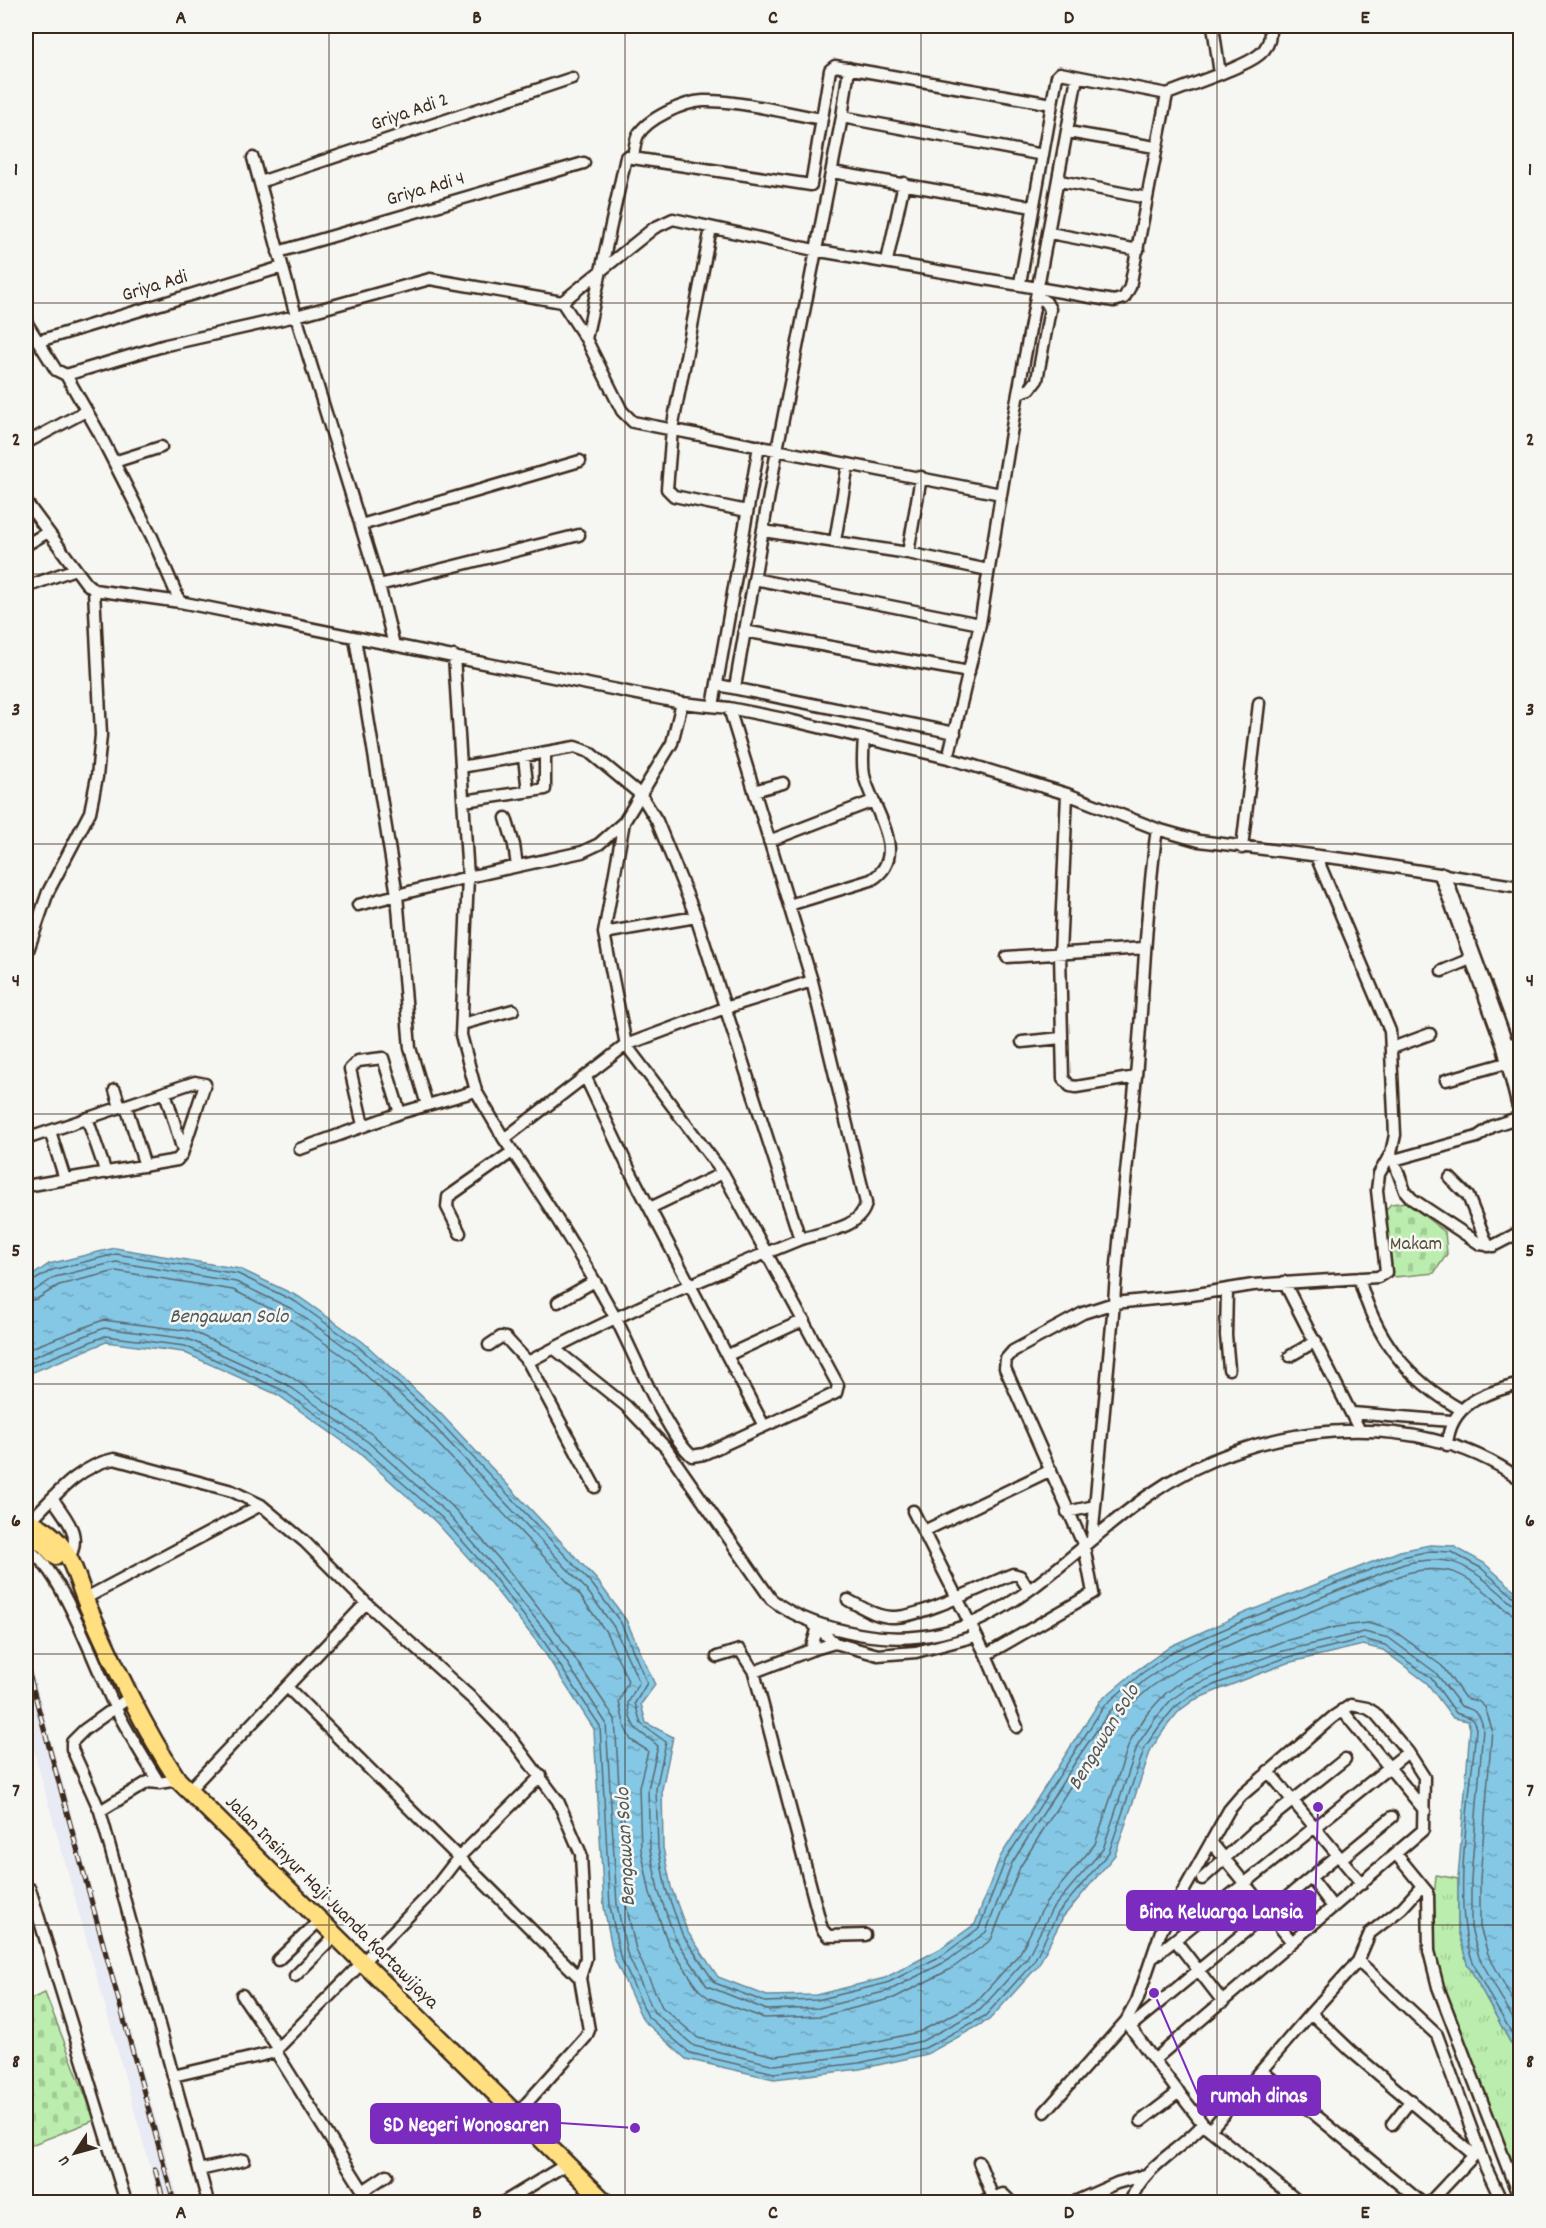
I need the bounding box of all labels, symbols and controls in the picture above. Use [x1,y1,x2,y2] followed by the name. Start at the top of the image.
[176,5,187,33] text: A
[472,5,482,33] text: B
[768,5,778,33] text: C
[1064,5,1075,33] text: D
[1360,5,1370,33] text: E
[367,87,453,139] street label: Griya Adi 2
[14,157,18,185] text: 1
[1528,157,1532,185] text: 1
[384,166,468,214] street label: Griya Adi 4
[119,264,192,310] street label: Griya Adi
[12,427,20,455] text: 2
[1526,427,1534,455] text: 2
[12,697,20,725] text: 3
[1526,697,1534,725] text: 3
[12,968,20,996] text: 4
[1526,968,1534,996] text: 4
[1390,1231,1442,1259] park label: Makam
[11,1238,21,1266] text: 5
[1525,1238,1535,1266] text: 5
[170,1303,290,1333] water label: Bengawan Solo
[11,1508,21,1536] text: 6
[1525,1508,1535,1536] text: 6
[1062,1678,1149,1797] water label: Bengawan Solo
[12,1778,20,1806] text: 7
[1526,1778,1534,1806] text: 7
[609,1785,645,1907] water label: Bengawan Solo
[218,1790,445,2017] street label: Jalan Insinyur Haji Juanda Kartawijaya
[1127,1891,1315,1930] callout: Bina Keluarga Lansia
[1139,1899,1304,1929] text: Bina Keluarga Lansia
[12,2049,20,2077] text: 8
[1526,2049,1534,2077] text: 8
[1198,2076,1320,2115] callout: rumah dinas
[1210,2083,1308,2113] text: rumah dinas
[371,2104,560,2143] callout: SD Negeri Wonosaren
[383,2112,549,2142] text: SD Negeri Wonosaren
[45,2123,105,2183] north arrow
[53,2150,76,2170] text: U
[176,2200,187,2228] text: A
[472,2200,482,2228] text: B
[768,2200,778,2228] text: C
[1064,2200,1075,2228] text: D
[1360,2200,1370,2228] text: E

